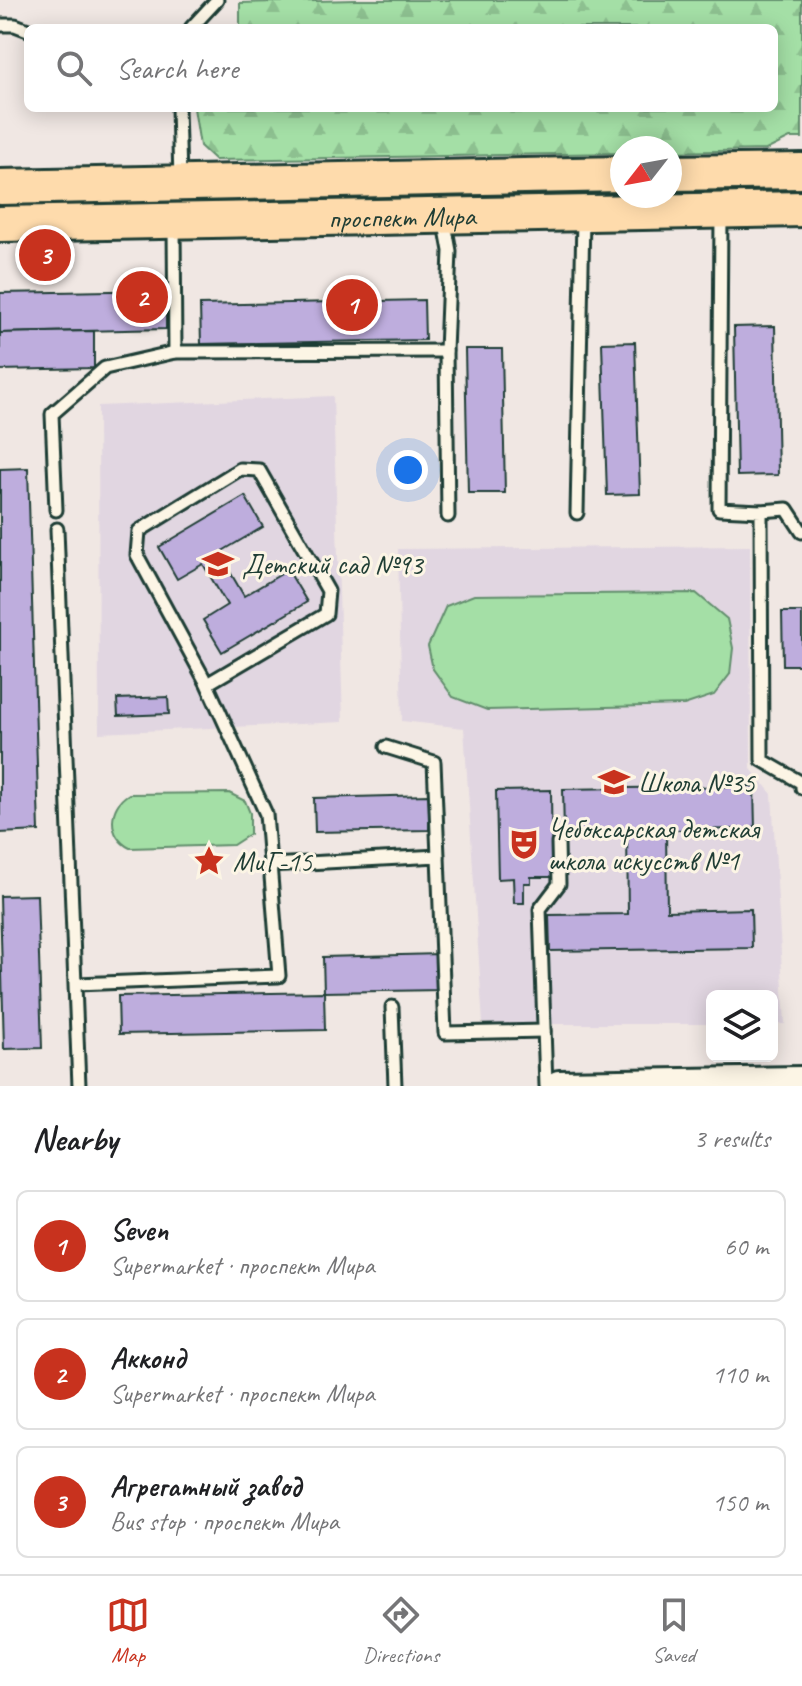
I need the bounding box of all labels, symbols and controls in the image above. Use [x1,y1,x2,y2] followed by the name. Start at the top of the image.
[24,24,778,112] search box
[52,46,96,90] icon: search
[116,49,238,87] text: Search here
[610,136,682,208] north arrow
[328,198,478,235] street label: проспект Мира
[19,225,71,285] pin: 3
[116,267,168,327] pin: 2
[326,275,378,335] pin: 1
[388,450,428,490] your location
[201,547,235,581] school or university icon: Детский сад №93
[242,547,425,582] place label: Детский сад №93
[597,765,631,799] school or university icon: Школа №35
[638,765,756,800] place label: Школа №35
[548,811,761,878] place label: Чебоксарская детская школа искусств №1
[507,827,541,861] theatre icon: Чебоксарская детская школа искусств №1
[192,844,226,878] place icon: МиГ-15
[233,844,314,879] place label: МиГ-15
[706,990,778,1062] map controls
[706,990,778,1062] button: layers
[32,1117,118,1160] text: Nearby
[694,1122,770,1155] text: 3 results
[110,1211,168,1249] text: Seven
[54,1230,66,1263] text: 1
[724,1230,768,1263] text: 60 m
[110,1249,375,1282] text: Supermarket · проспект Мира
[110,1339,185,1377] text: Акконд
[54,1358,66,1391] text: 2
[712,1358,768,1391] text: 110 m
[110,1377,375,1410] text: Supermarket · проспект Мира
[110,1467,301,1505] text: Агрегатный завод
[54,1486,66,1519] text: 3
[712,1486,768,1519] text: 150 m
[110,1505,339,1538] text: Bus stop · проспект Мира
[106,1593,150,1669] tab: Map
[363,1593,439,1669] tab: Directions
[652,1593,696,1669] tab: Saved

